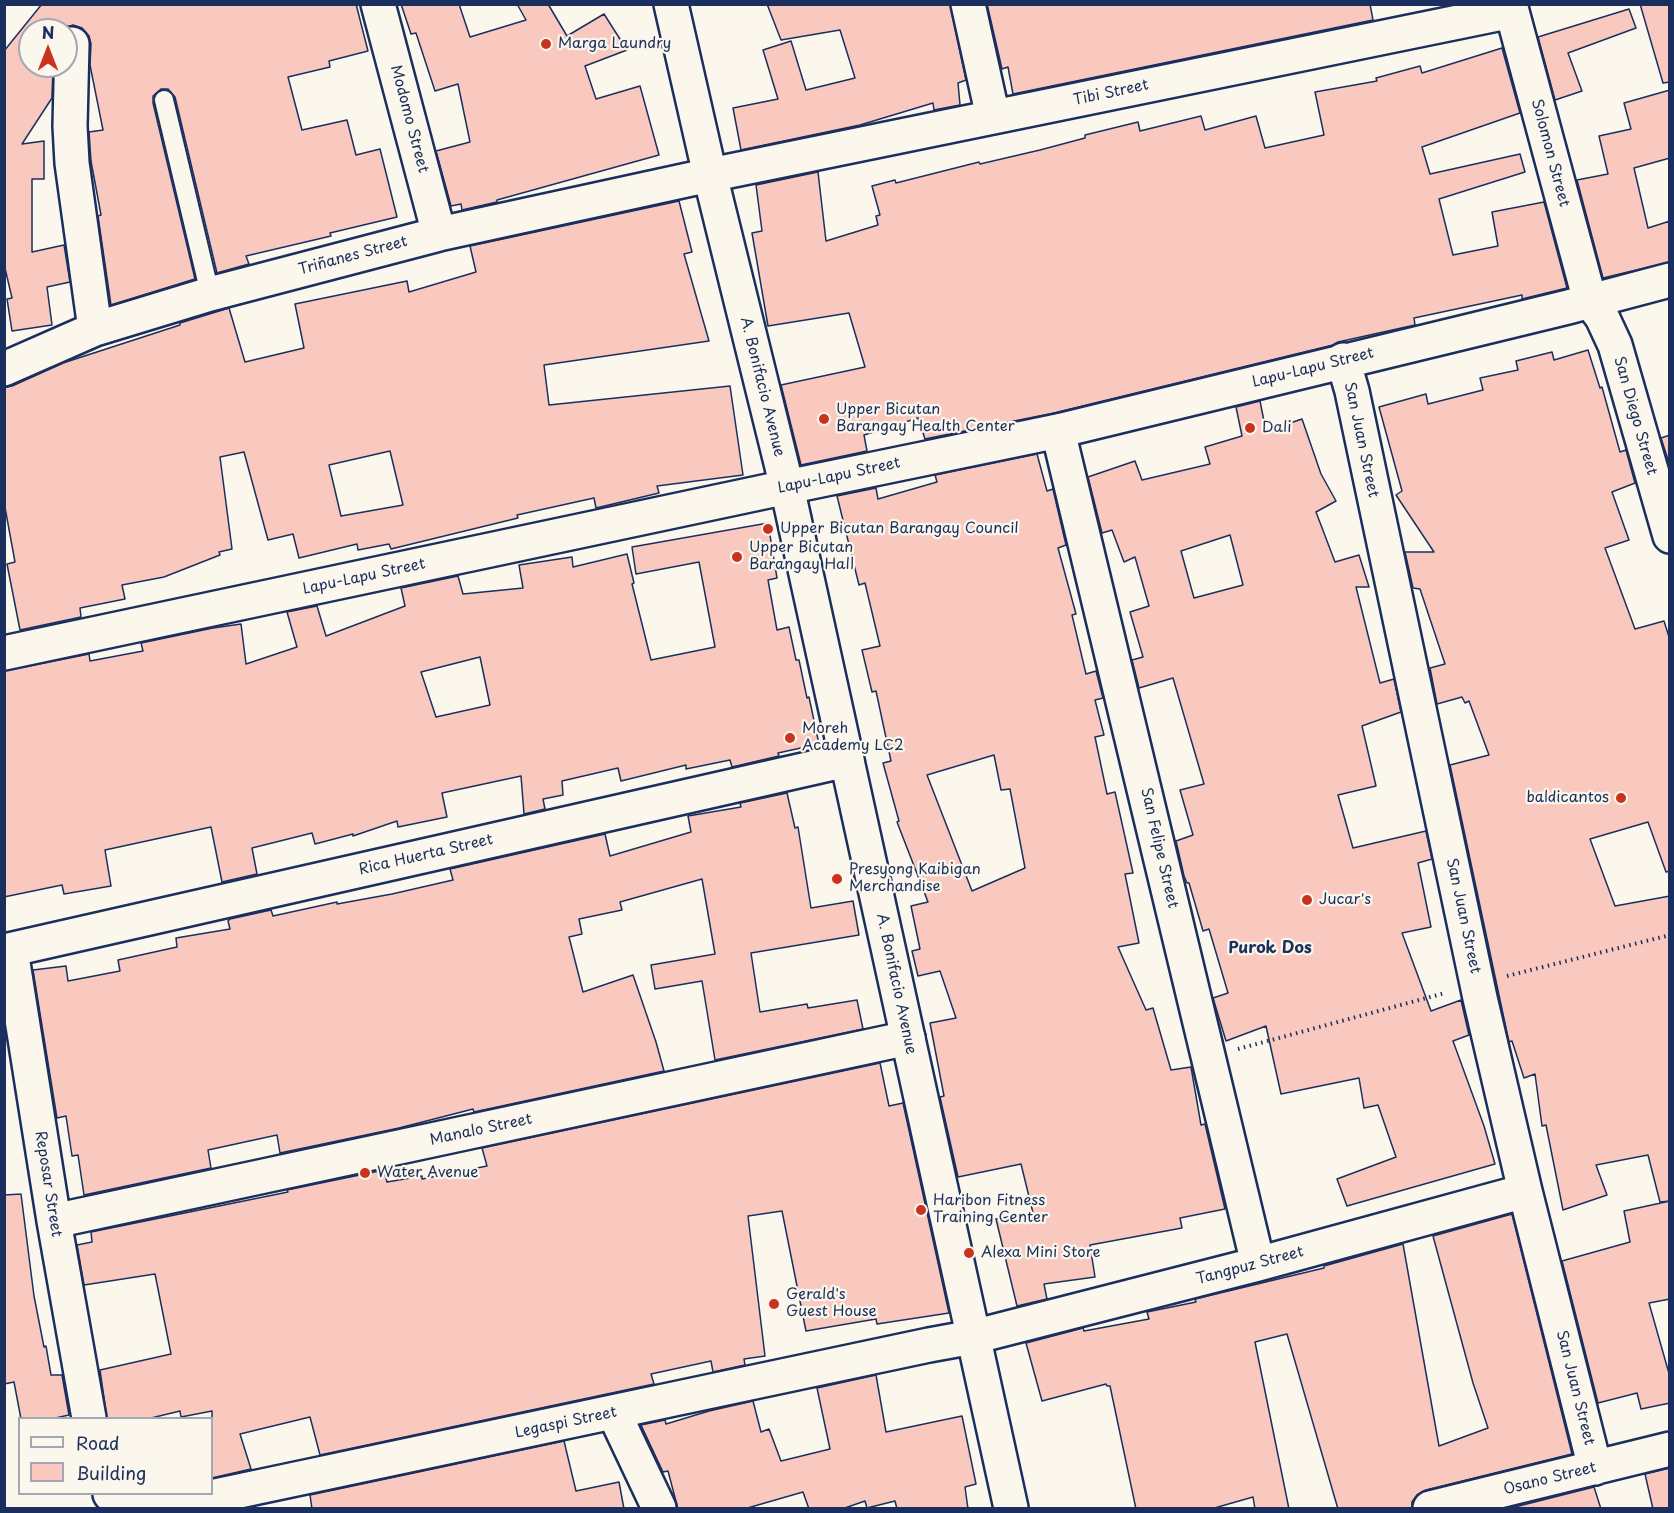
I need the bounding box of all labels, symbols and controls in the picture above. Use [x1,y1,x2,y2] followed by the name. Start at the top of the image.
[18,18,78,78] north arrow
[42,20,54,44] text: N
[558,35,671,53] place label: Marga Laundry
[539,37,553,51] marker: Marga Laundry
[386,63,432,175] street label: Modomo Street
[1072,76,1150,110] street label: Tibi Street
[1527,97,1573,209] street label: Solomon Street
[297,233,409,279] street label: Triñanes Street
[736,315,788,459] street label: A. Bonifacio Avenue
[1250,344,1376,392] street label: Lapu-Lapu Street
[1609,355,1661,477] street label: San Diego Street
[1340,381,1382,499] street label: San Juan Street
[836,401,1015,436] place label: Upper Bicutan Barangay Health Center
[817,412,831,426] marker: Upper Bicutan Barangay Health Center
[1262,419,1292,437] place label: Dali
[1243,421,1257,435] marker: Dali
[776,454,902,498] street label: Lapu-Lapu Street
[780,520,1019,538] place label: Upper Bicutan Barangay Council
[761,522,775,536] marker: Upper Bicutan Barangay Council
[749,539,854,574] place label: Upper Bicutan Barangay Hall
[730,550,744,564] marker: Upper Bicutan Barangay Hall
[301,555,427,599] street label: Lapu-Lapu Street
[802,720,904,755] place label: Moreh Academy LC2
[783,731,797,745] marker: Moreh Academy LC2
[1136,786,1182,910] street label: San Felipe Street
[1526,789,1609,807] place label: baldicantos
[1614,791,1628,805] marker: baldicantos
[357,831,495,879] street label: Rica Huerta Street
[1442,857,1484,975] street label: San Juan Street
[849,861,981,896] place label: Presyong Kaibigan Merchandise
[830,872,844,886] marker: Presyong Kaibigan Merchandise
[1319,891,1371,909] place label: Jucar's
[1300,893,1314,907] marker: Jucar's
[872,912,920,1056] street label: A. Bonifacio Avenue
[1228,939,1312,959] district label: Purok Dos
[428,1110,534,1150] street label: Manalo Street
[31,1130,65,1238] street label: Reposar Street
[377,1164,479,1182] place label: Water Avenue
[358,1166,372,1180] marker: Water Avenue
[933,1192,1048,1227] place label: Haribon Fitness Training Center
[914,1203,928,1217] marker: Haribon Fitness Training Center
[1194,1243,1306,1289] street label: Tangpuz Street
[981,1244,1100,1262] place label: Alexa Mini Store
[962,1246,976,1260] marker: Alexa Mini Store
[786,1286,877,1321] place label: Gerald's Guest House
[767,1297,781,1311] marker: Gerald's Guest House
[1552,1329,1598,1447] street label: San Juan Street
[514,1403,618,1443] street label: Legaspi Street
[18,1417,213,1495] legend
[76,1429,120,1456] text: Road
[76,1459,146,1486] text: Building
[1502,1459,1598,1499] street label: Osano Street

